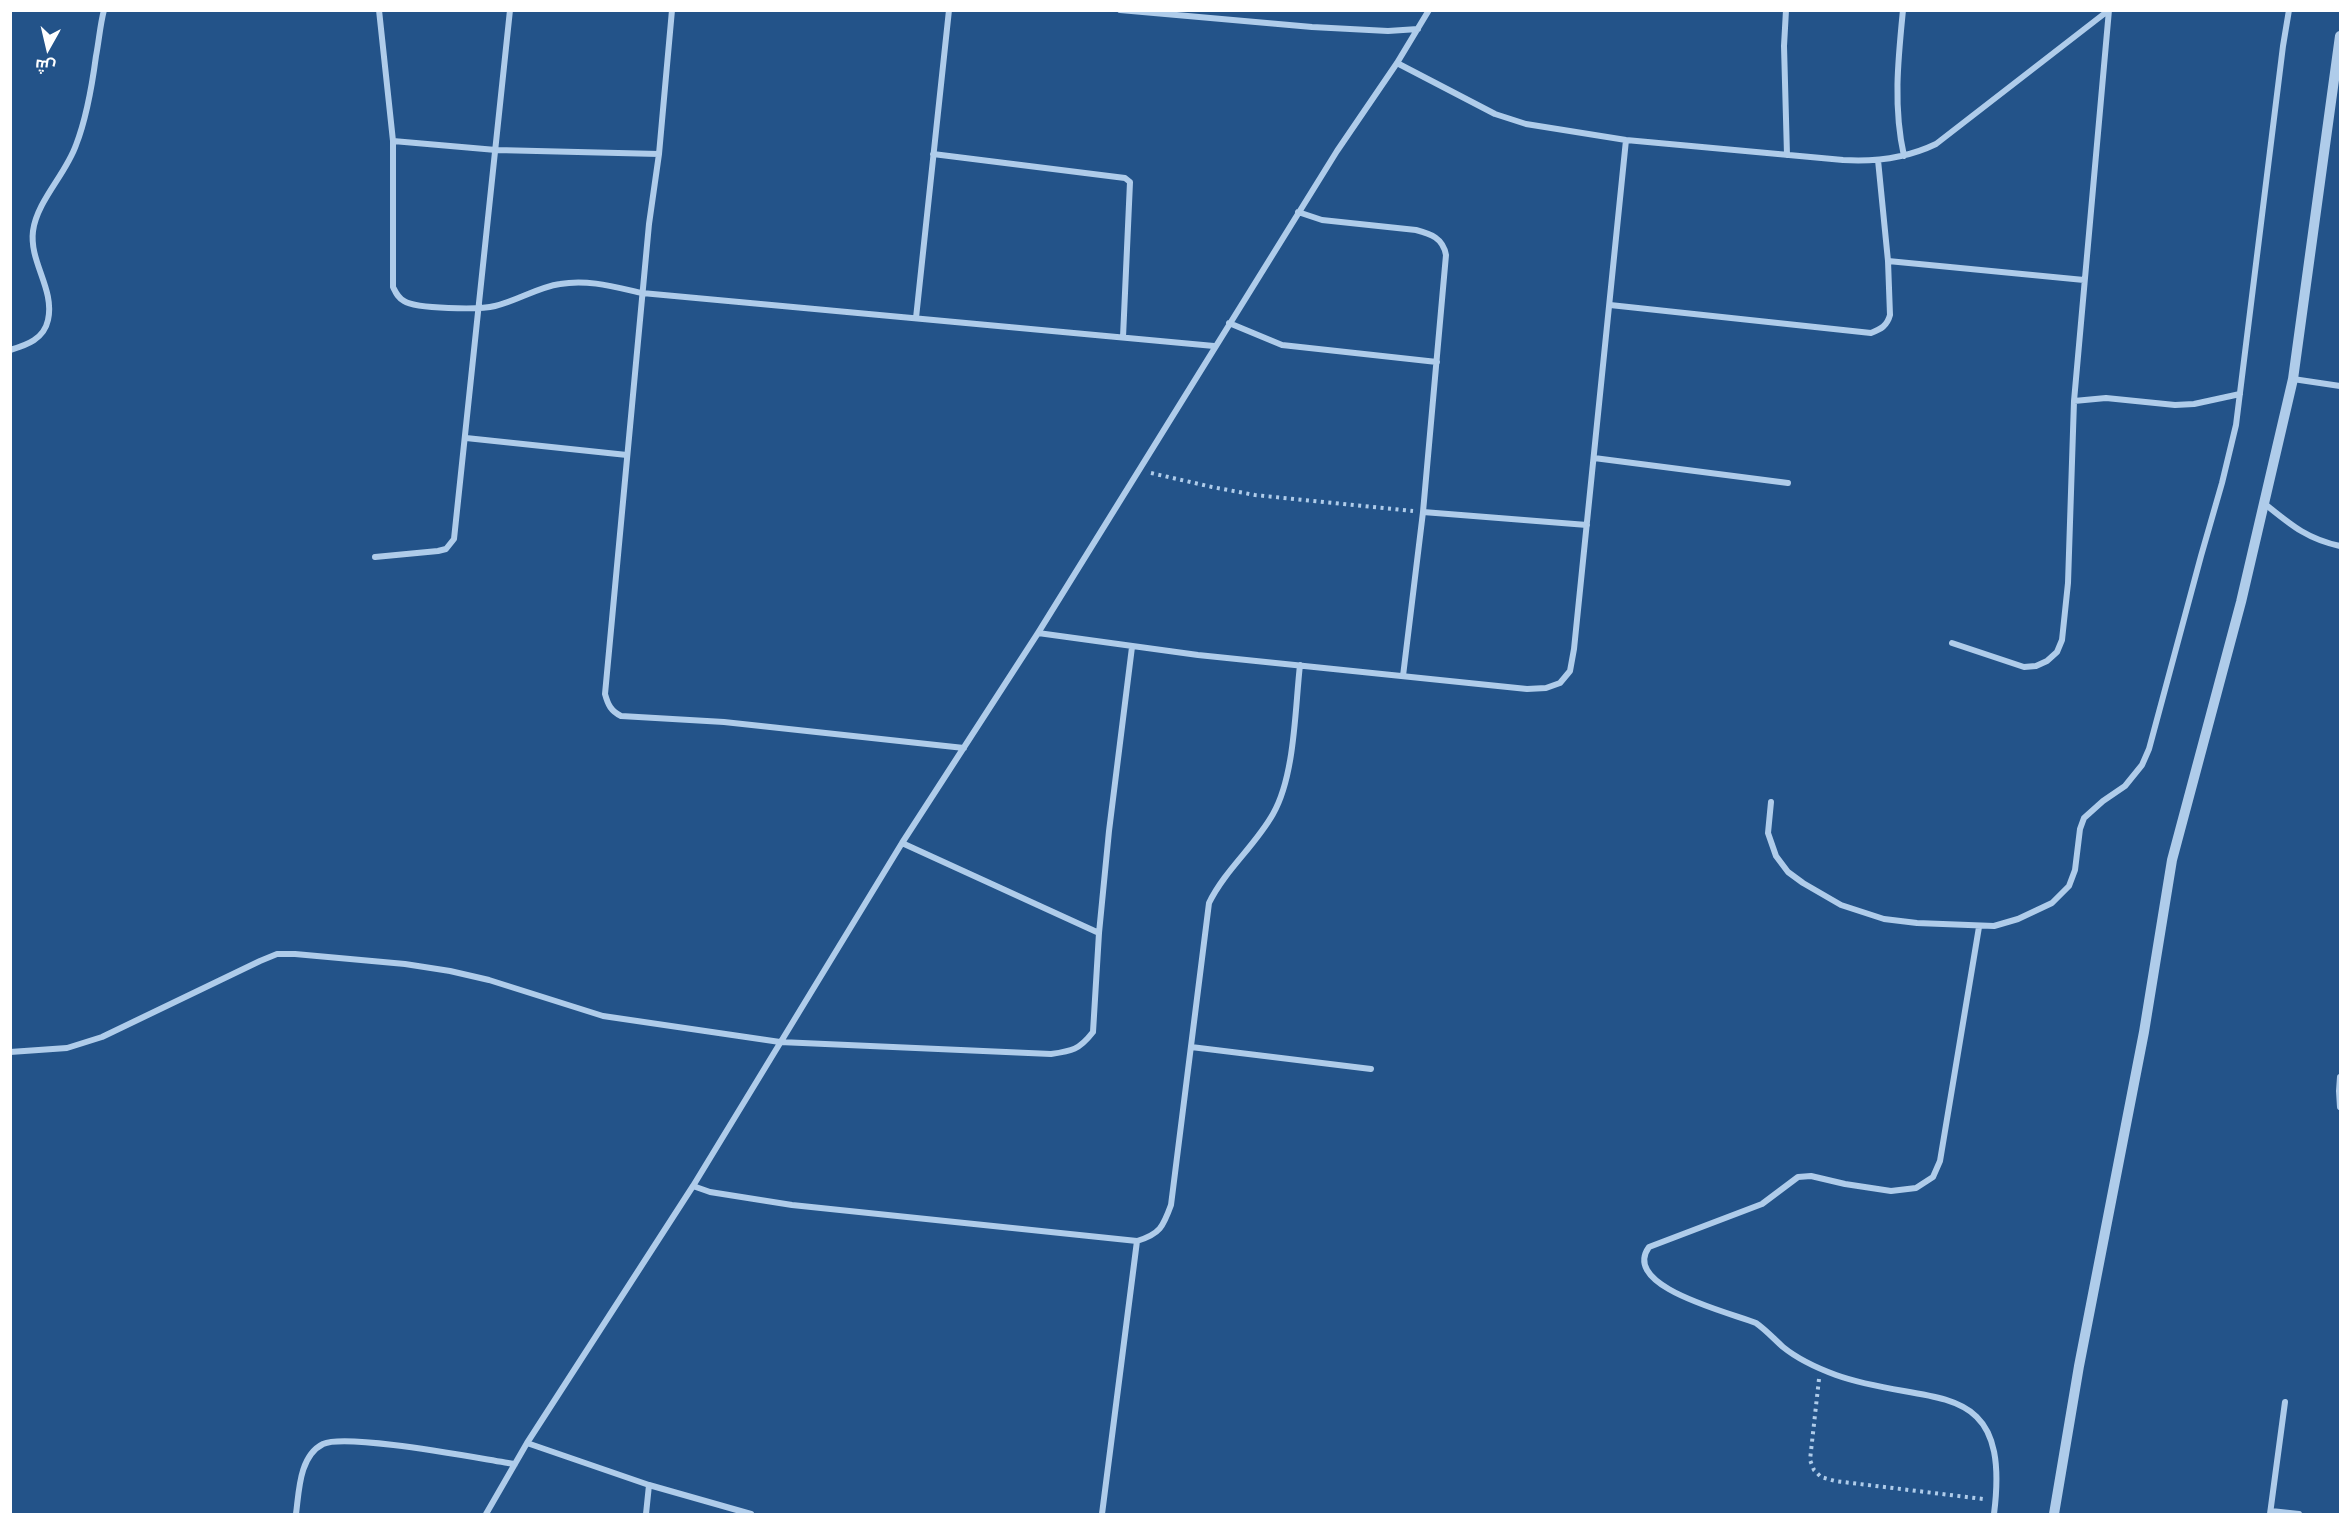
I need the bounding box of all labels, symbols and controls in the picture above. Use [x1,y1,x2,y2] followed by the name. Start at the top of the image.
[18,18,78,78] north arrow
[34,55,57,77] text: ش

